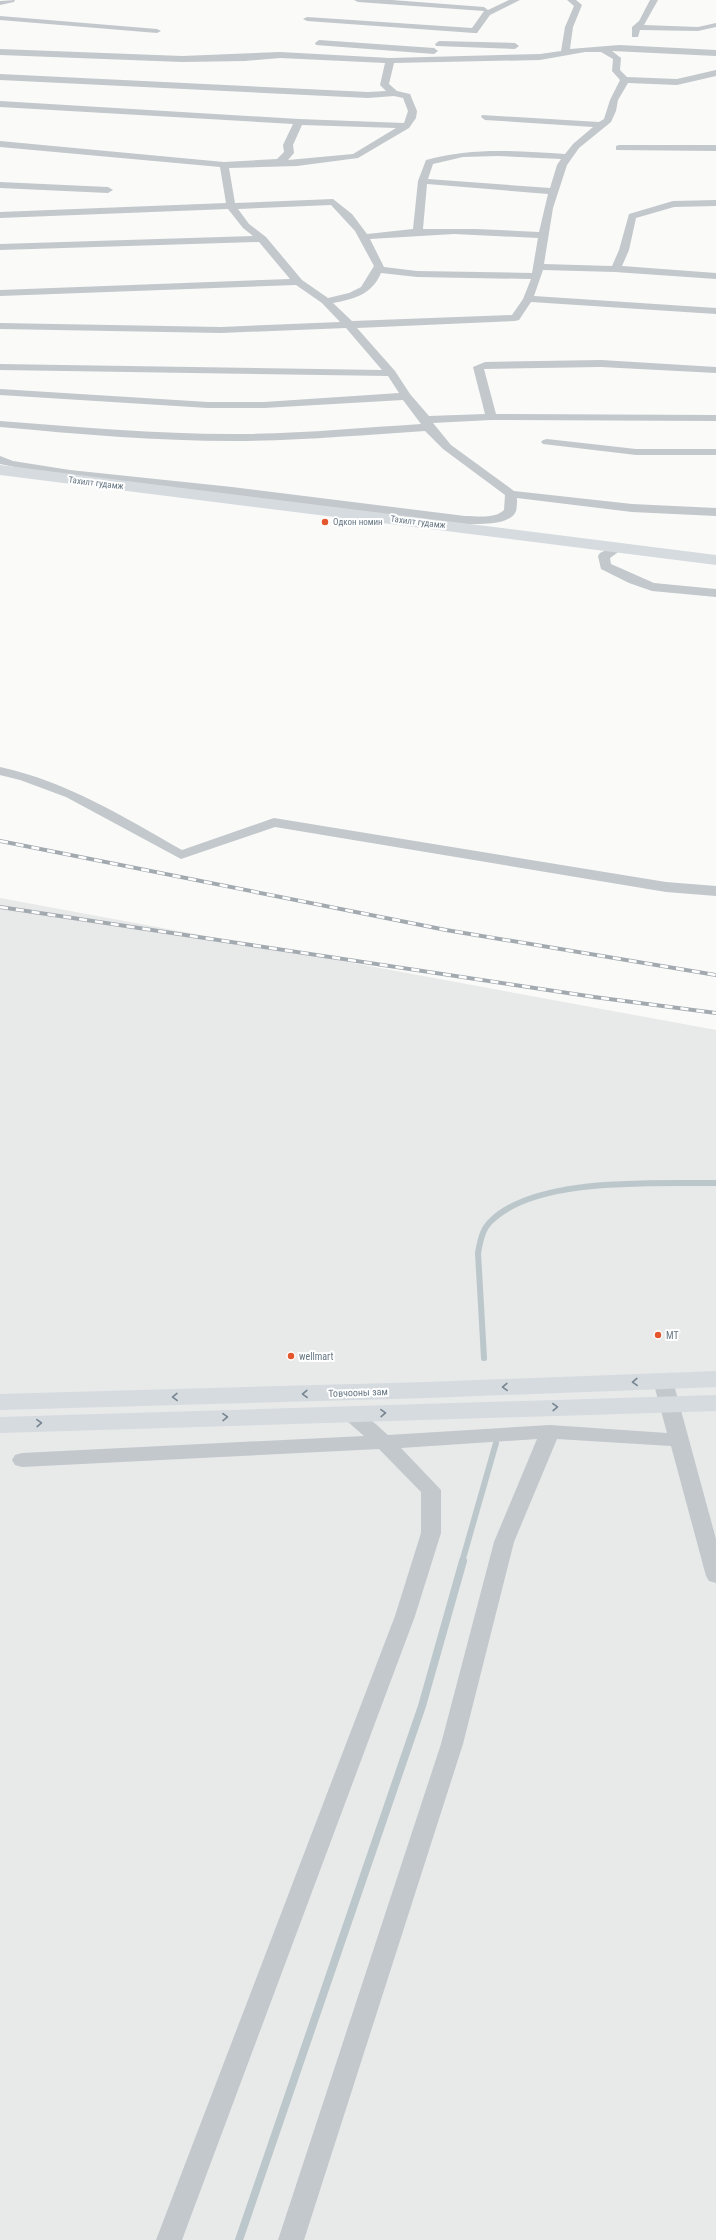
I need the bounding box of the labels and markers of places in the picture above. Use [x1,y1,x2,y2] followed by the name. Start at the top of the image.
[320,517,330,527] marker: Одкон номин
[333,517,383,527] place label: Одкон номин
[653,1330,663,1340] marker: МТ
[666,1330,679,1341] place label: МТ
[286,1351,296,1361] marker: wellmart
[299,1351,333,1362] place label: wellmart

